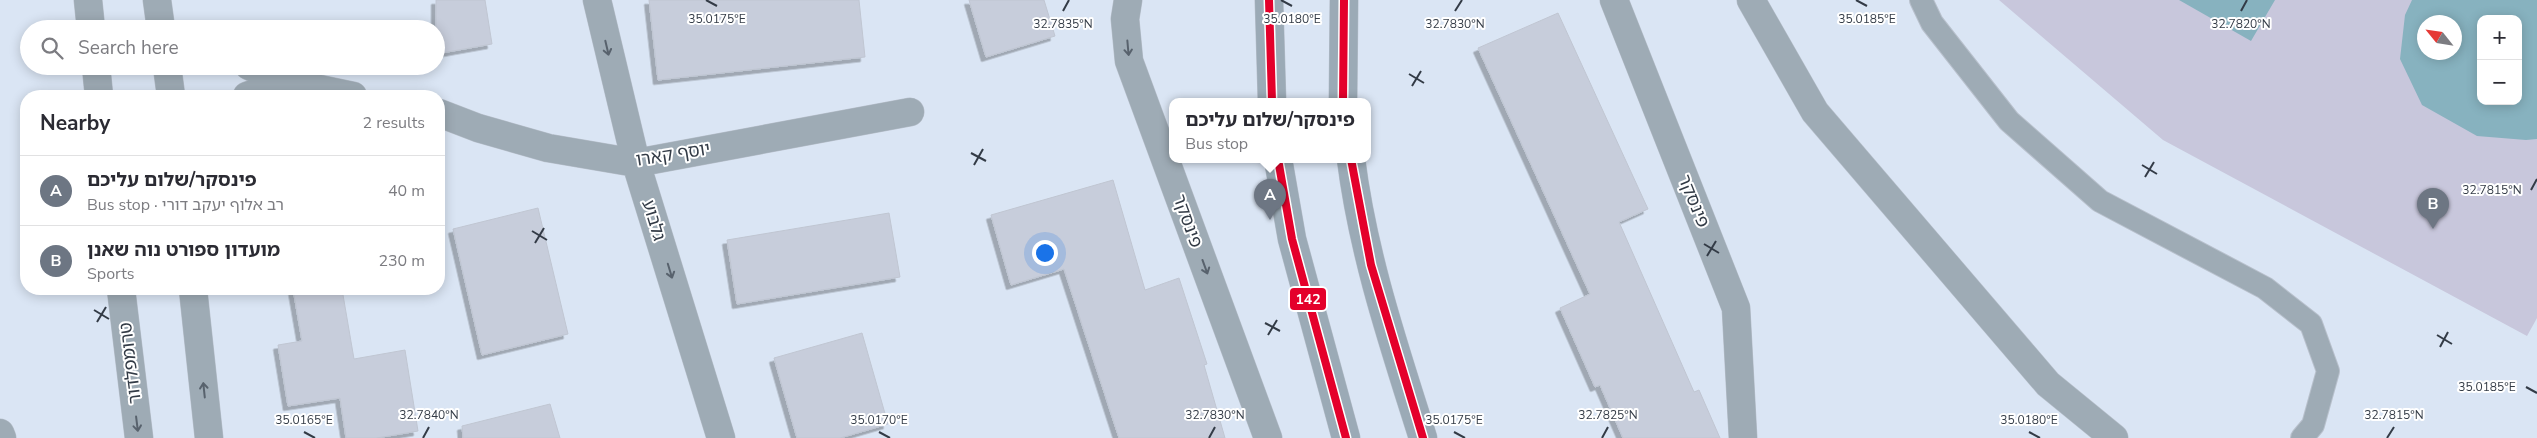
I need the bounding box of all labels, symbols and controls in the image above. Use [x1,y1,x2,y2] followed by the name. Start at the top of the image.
[688,11,746,27] text: 35.0175°E
[1263,11,1321,27] text: 35.0180°E
[1838,11,1896,27] text: 35.0185°E
[2417,15,2462,60] north arrow
[2477,15,2522,105] map controls
[2477,15,2522,60] button: +
[1033,16,1093,32] text: 32.7835°N
[1425,16,1485,32] text: 32.7830°N
[2211,16,2271,32] text: 32.7820°N
[20,20,445,75] search box
[38,34,66,62] icon: search
[78,35,179,61] text: Search here
[603,39,612,55] one-way arrow
[1123,40,1133,56] one-way arrow
[2477,60,2522,105] button: −
[1169,98,1371,163] popup
[1185,107,1355,133] text: פינסקר/שלום עליכם
[40,109,110,137] text: Nearby
[363,112,425,134] text: 2 results
[1185,133,1248,155] text: Bus stop
[634,136,712,172] street label: יוסף קארו
[87,167,257,193] text: פינסקר/שלום עליכם
[1673,171,1715,231] street label: פינסקר
[1254,179,1286,220] pin: A
[50,180,62,202] text: A
[388,180,425,202] text: 40 m
[2462,182,2522,198] text: 32.7815°N
[2417,188,2449,229] pin: B
[1167,191,1209,251] street label: פינסקר
[87,194,284,216] text: Bus stop · רב אלוף יעקב דורי
[636,197,672,244] street label: גלבוע
[87,237,280,263] text: מועדון ספורט נוה שאנן
[1032,240,1058,266] your location
[50,250,62,272] text: B
[378,250,425,272] text: 230 m
[1201,259,1210,275] one-way arrow
[87,263,135,285] text: Sports
[665,263,675,279] one-way arrow
[1289,287,1327,311] line badge: 142
[1295,290,1321,309] text: 142
[113,321,147,405] street label: טרומפלדור
[2458,379,2516,395] text: 35.0185°E
[199,382,209,398] one-way arrow
[399,407,459,423] text: 32.7840°N
[1185,407,1245,423] text: 32.7830°N
[1578,407,1638,423] text: 32.7825°N
[2364,407,2424,423] text: 32.7815°N
[275,412,333,428] text: 35.0165°E
[850,412,908,428] text: 35.0170°E
[1425,412,1483,428] text: 35.0175°E
[2000,412,2058,428] text: 35.0180°E
[132,416,142,432] one-way arrow

